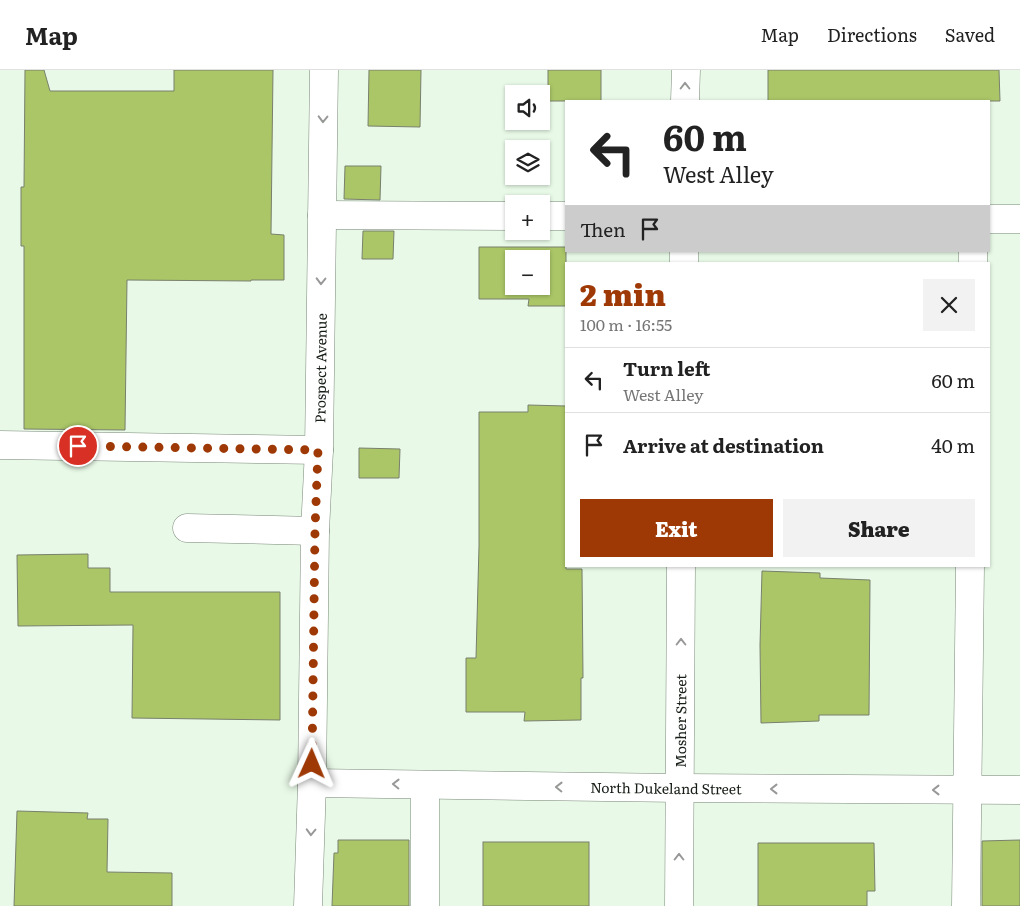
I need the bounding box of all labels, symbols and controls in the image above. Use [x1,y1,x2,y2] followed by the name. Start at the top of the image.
[25,17,78,52] text: Map
[761,21,799,48] text: Map
[827,21,917,48] text: Directions
[945,21,995,48] text: Saved
[680,81,691,89] one-way arrow
[505,85,550,295] map controls
[505,85,550,130] button: sound
[663,110,747,162] text: 60 m
[318,115,329,123] one-way arrow
[580,120,645,185] icon: left
[505,140,550,185] button: layers
[663,157,774,190] text: West Alley
[505,195,550,240] button: +
[580,215,626,243] text: Then
[636,215,664,243] icon: arrive
[505,250,550,295] button: −
[580,271,666,315] text: 2 min
[316,278,326,285] one-way arrow
[923,279,975,331] button: close
[580,312,672,336] text: 100 m · 16:55
[309,313,331,423] street label: Prospect Avenue
[623,354,710,382] text: Turn left
[580,366,608,394] icon: left
[932,366,975,394] text: 60 m
[623,382,703,406] text: West Alley
[57,425,99,467] pin
[580,431,608,459] icon: arrive
[623,431,824,459] text: Arrive at destination
[931,431,975,459] text: 40 m
[64,432,92,460] icon: arrive
[580,499,773,557] button: Exit
[783,499,975,557] button: Share
[676,638,686,646] one-way arrow
[670,674,690,768] street label: Mosher Street
[285,737,337,789] position arrow
[590,777,742,798] street label: North Dukeland Street
[392,779,400,789] one-way arrow
[555,782,562,792] one-way arrow
[770,784,778,794] one-way arrow
[932,785,940,795] one-way arrow
[305,828,316,836] one-way arrow
[674,853,684,861] one-way arrow

